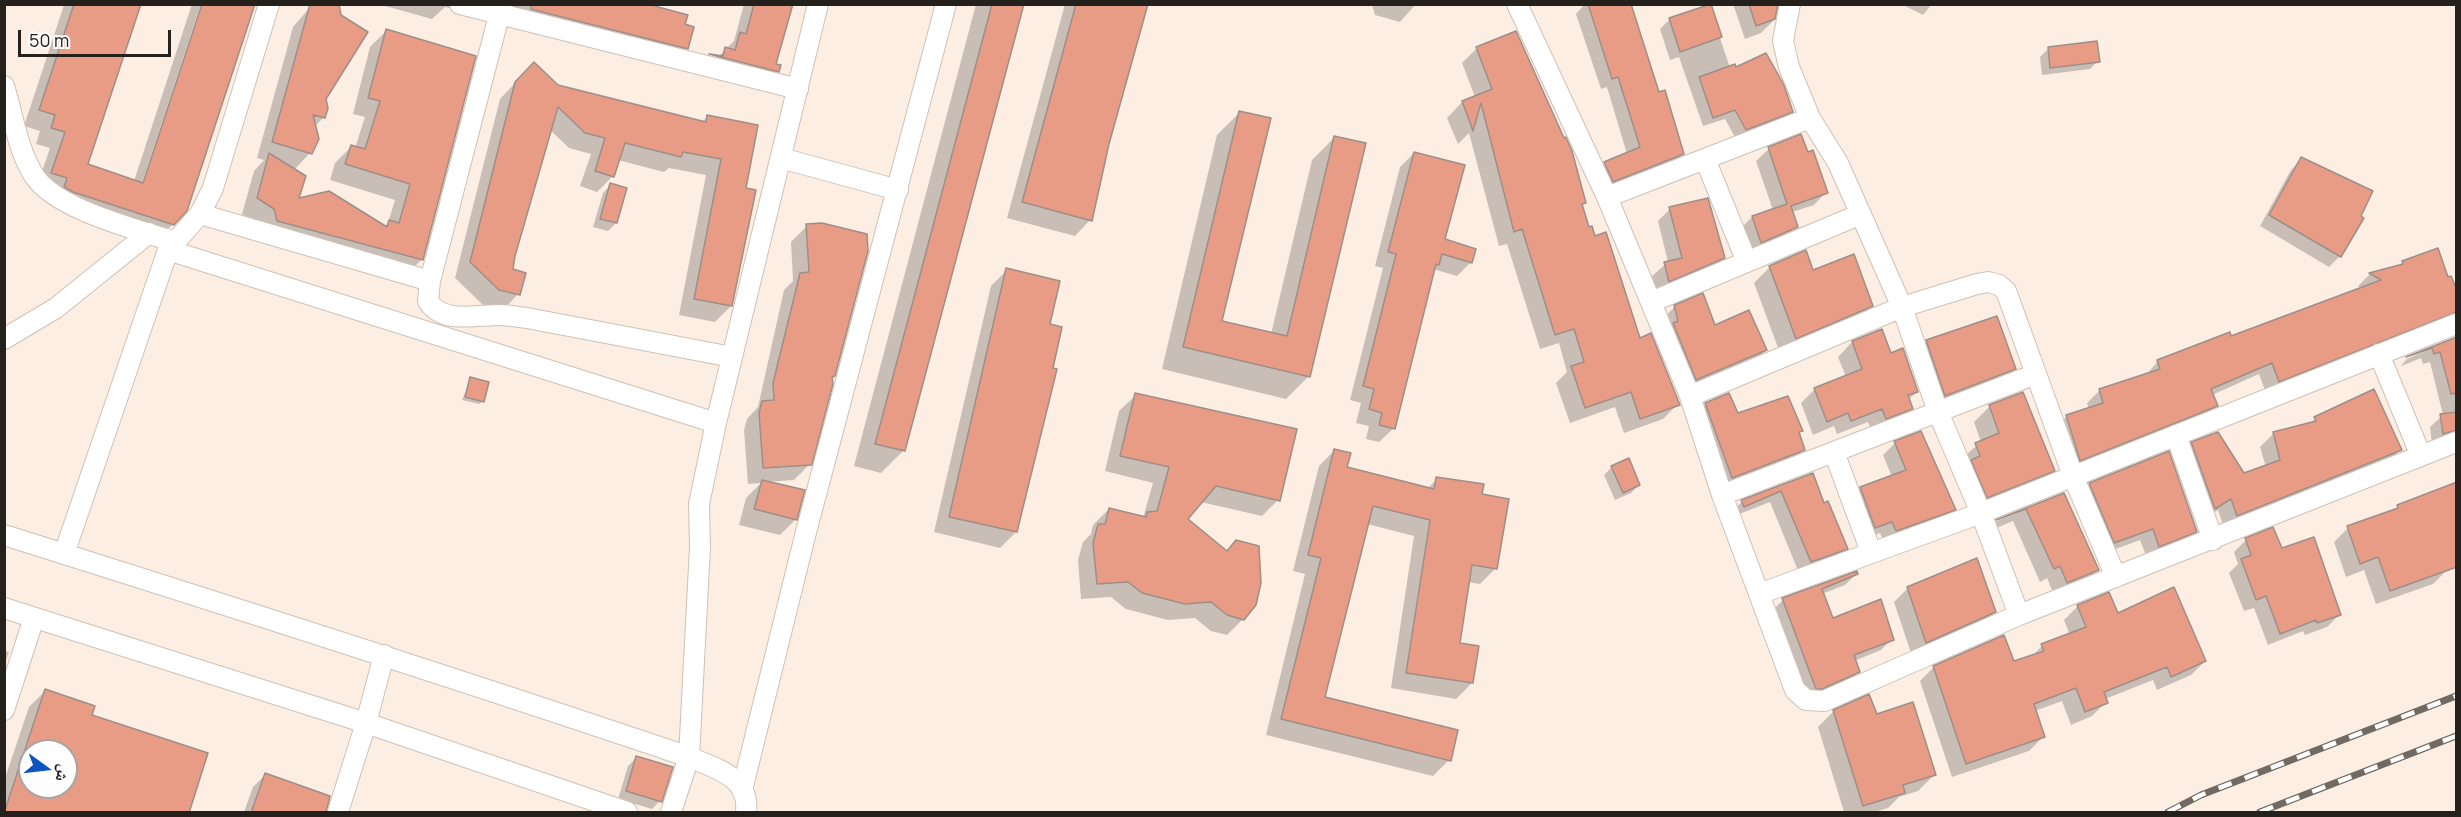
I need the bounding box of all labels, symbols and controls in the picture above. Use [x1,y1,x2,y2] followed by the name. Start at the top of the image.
[21,18,174,56] scale bar
[29,28,69,52] text: 50 m
[18,739,78,799] north arrow
[51,762,76,784] text: ش

